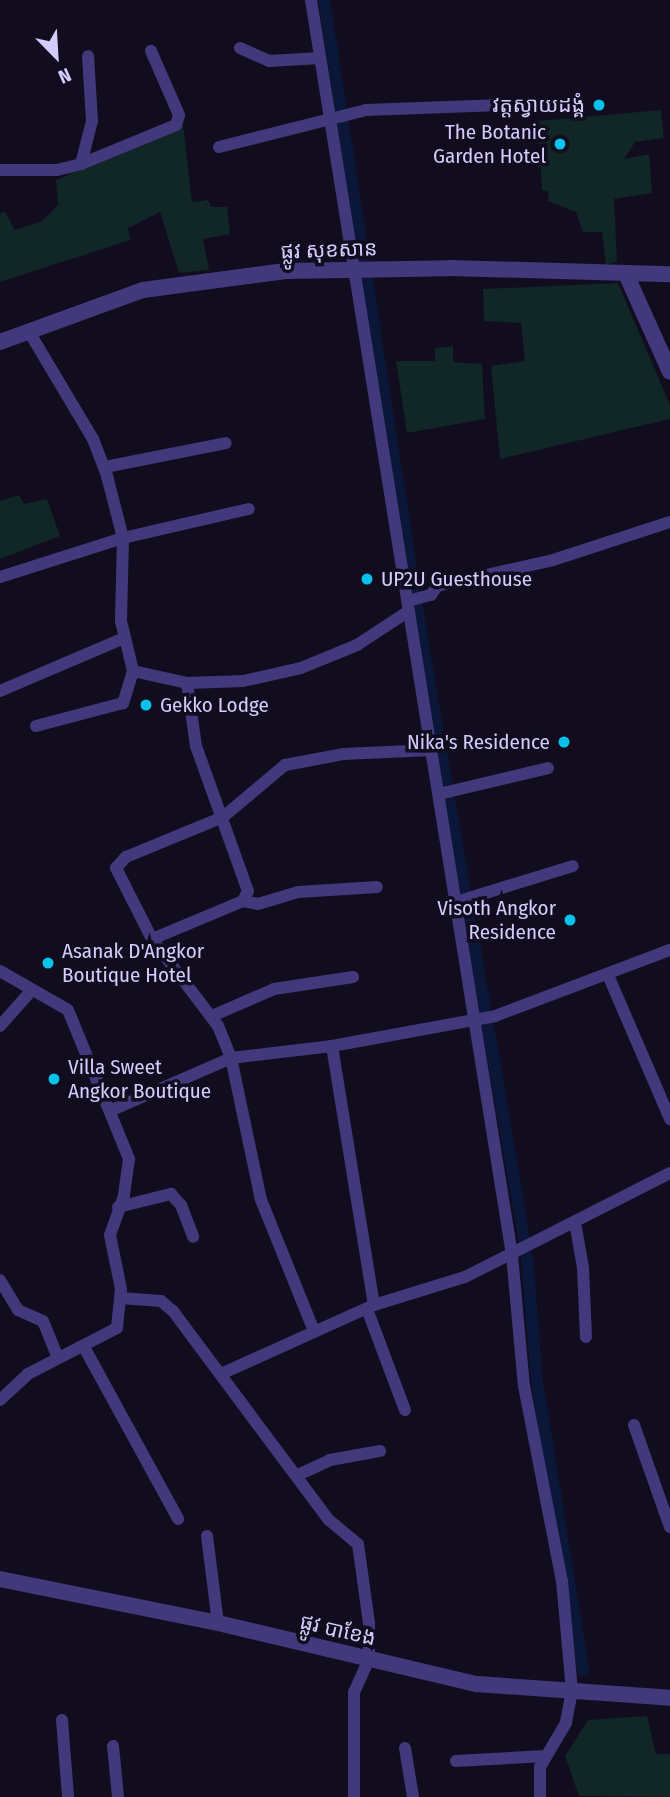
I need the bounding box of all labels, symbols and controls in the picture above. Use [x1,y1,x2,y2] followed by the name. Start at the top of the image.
[21,21,91,91] north arrow
[55,63,75,88] text: N
[493,92,585,118] place label: វត្តស្វាយដង្គំ
[591,97,607,113] marker: វត្តស្វាយដង្គំ
[433,119,546,169] place label: The Botanic Garden Hotel
[552,136,568,152] marker: The Botanic Garden Hotel
[280,236,378,264] street label: ផ្លូវ សុខសាន
[381,566,532,592] place label: UP2U Guesthouse
[359,571,375,587] marker: UP2U Guesthouse
[160,692,269,718] place label: Gekko Lodge
[138,697,154,713] marker: Gekko Lodge
[407,729,550,755] place label: Nika's Residence
[556,734,572,750] marker: Nika's Residence
[437,895,556,945] place label: Visoth Angkor Residence
[562,912,578,928] marker: Visoth Angkor Residence
[62,938,204,988] place label: Asanak D'Angkor Boutique Hotel
[40,955,56,971] marker: Asanak D'Angkor Boutique Hotel
[68,1054,211,1104] place label: Villa Sweet Angkor Boutique
[46,1071,62,1087] marker: Villa Sweet Angkor Boutique
[298,1609,378,1651] street label: ផ្លូវ បាខែង

